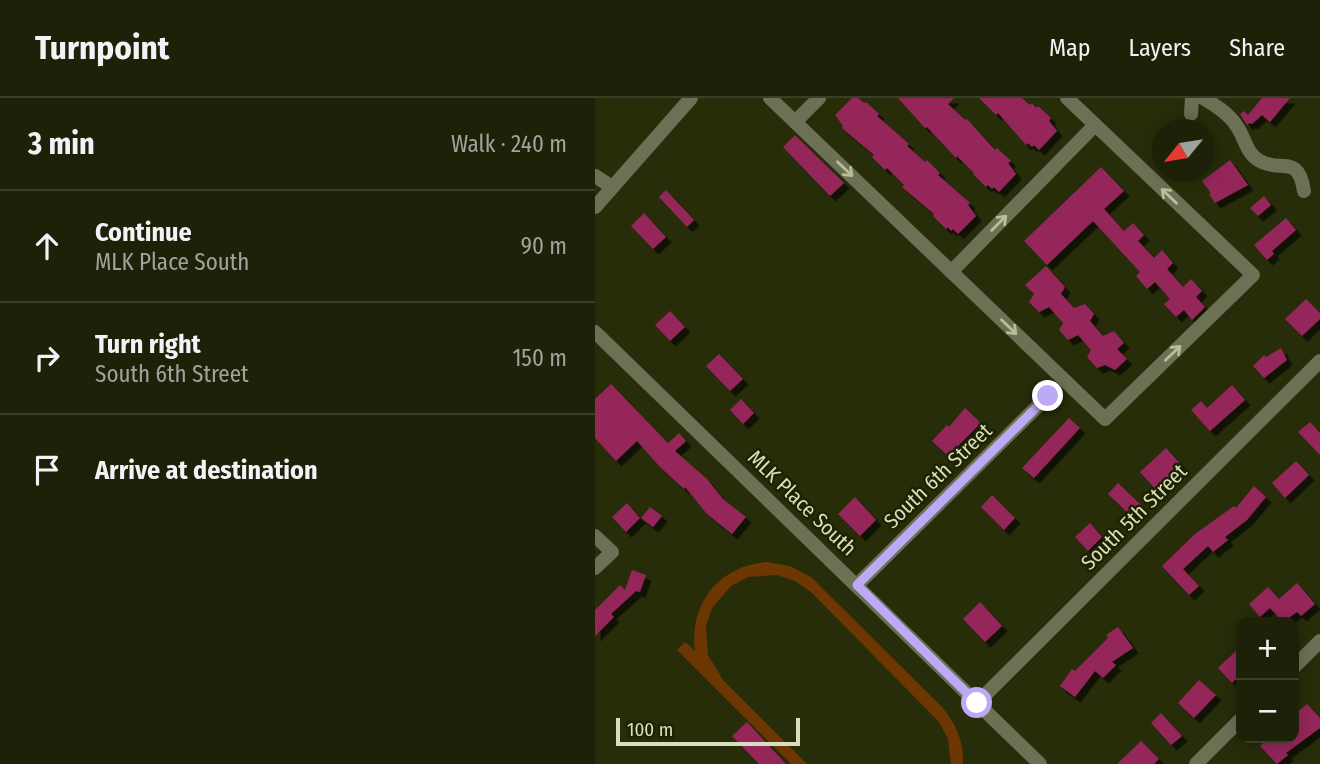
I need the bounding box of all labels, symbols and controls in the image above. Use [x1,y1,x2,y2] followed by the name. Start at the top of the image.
[35,28,169,68] text: Turnpoint
[1049,34,1091,62] text: Map
[1129,34,1191,62] text: Layers
[1229,34,1285,62] text: Share
[1152,119,1215,182] north arrow
[28,126,95,162] text: 3 min
[451,130,567,158] text: Walk · 240 m
[836,160,853,177] one-way arrow
[1161,187,1178,204] one-way arrow
[990,215,1007,232] one-way arrow
[95,217,192,248] text: Continue
[28,227,66,265] icon: ahead
[521,232,567,260] text: 90 m
[95,248,250,276] text: MLK Place South
[1000,318,1017,335] one-way arrow
[95,329,201,360] text: Turn right
[28,339,66,377] icon: right
[512,344,567,372] text: 150 m
[1164,345,1181,362] one-way arrow
[95,360,249,388] text: South 6th Street
[1032,380,1063,411] route end
[879,418,998,534] street label: South 6th Street
[742,445,862,561] street label: MLK Place South
[28,451,66,489] icon: arrive
[95,455,318,486] text: Arrive at destination
[1076,458,1193,575] street label: South 5th Street
[1236,617,1299,743] map controls
[1236,617,1299,680] button: +
[1236,680,1299,743] button: −
[961,687,992,718] route start
[616,715,800,747] scale bar
[627,718,673,741] text: 100 m

